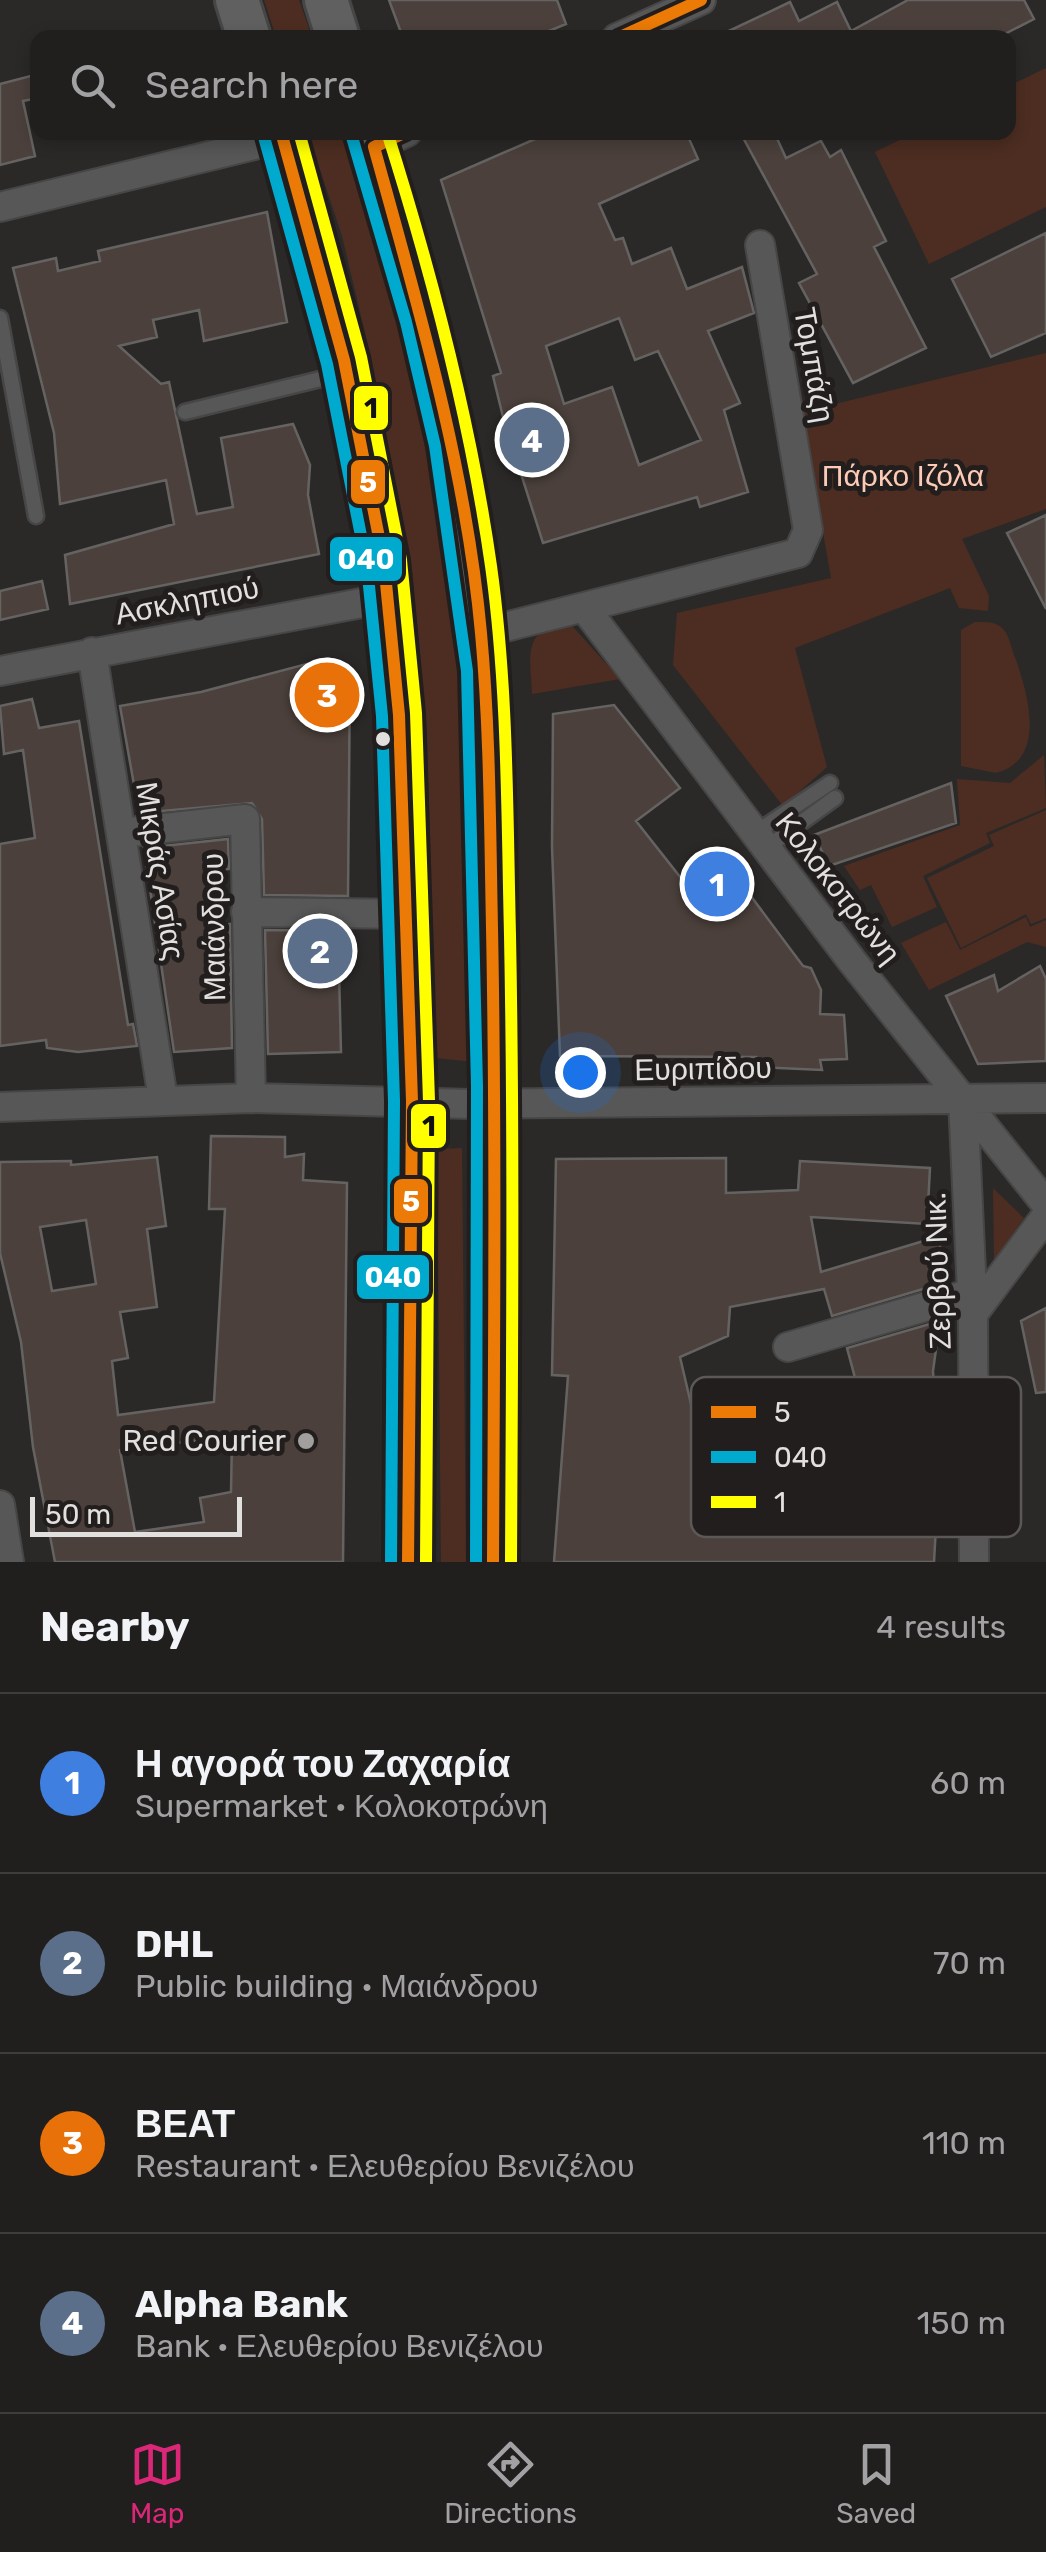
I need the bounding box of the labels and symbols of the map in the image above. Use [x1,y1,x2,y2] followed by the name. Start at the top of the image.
[786,305,842,425] street label: Τομπάζη
[352,384,390,432] line badge: 1
[364,392,378,425] text: 1
[500,402,564,478] pin: 4
[349,458,387,506] line badge: 5
[822,458,984,494] park label: Πάρκο Ιζόλα
[359,466,377,499] text: 5
[328,535,404,583] line badge: 040
[337,543,395,576] text: 040
[112,569,262,633] street label: Ασκληπιού
[294,658,360,732] pin: 3
[373,729,393,749] unlabelled marker
[128,779,192,963] street label: Μικράς Ασίας
[768,805,908,971] street label: Κολοκοτρώνη
[684,846,750,922] pin: 1
[195,853,233,1001] street label: Μαιάνδρου
[288,914,352,988] pin: 2
[555,1047,606,1098] your location
[634,1050,772,1088] street label: Ευριπίδου
[409,1102,448,1150] line badge: 1
[422,1110,436,1143] text: 1
[392,1177,430,1225] line badge: 5
[402,1185,420,1218] text: 5
[917,1192,959,1350] street label: Ζερβού Νικ.
[355,1253,431,1301] line badge: 040
[364,1261,422,1294] text: 040
[691,1377,1021,1537] legend
[774,1396,791,1429] text: 5
[122,1423,287,1459] place label: Red Courier
[295,1430,317,1452] marker: Red Courier
[774,1441,827,1474] text: 040
[774,1486,786,1519] text: 1
[30,1492,242,1536] scale bar

